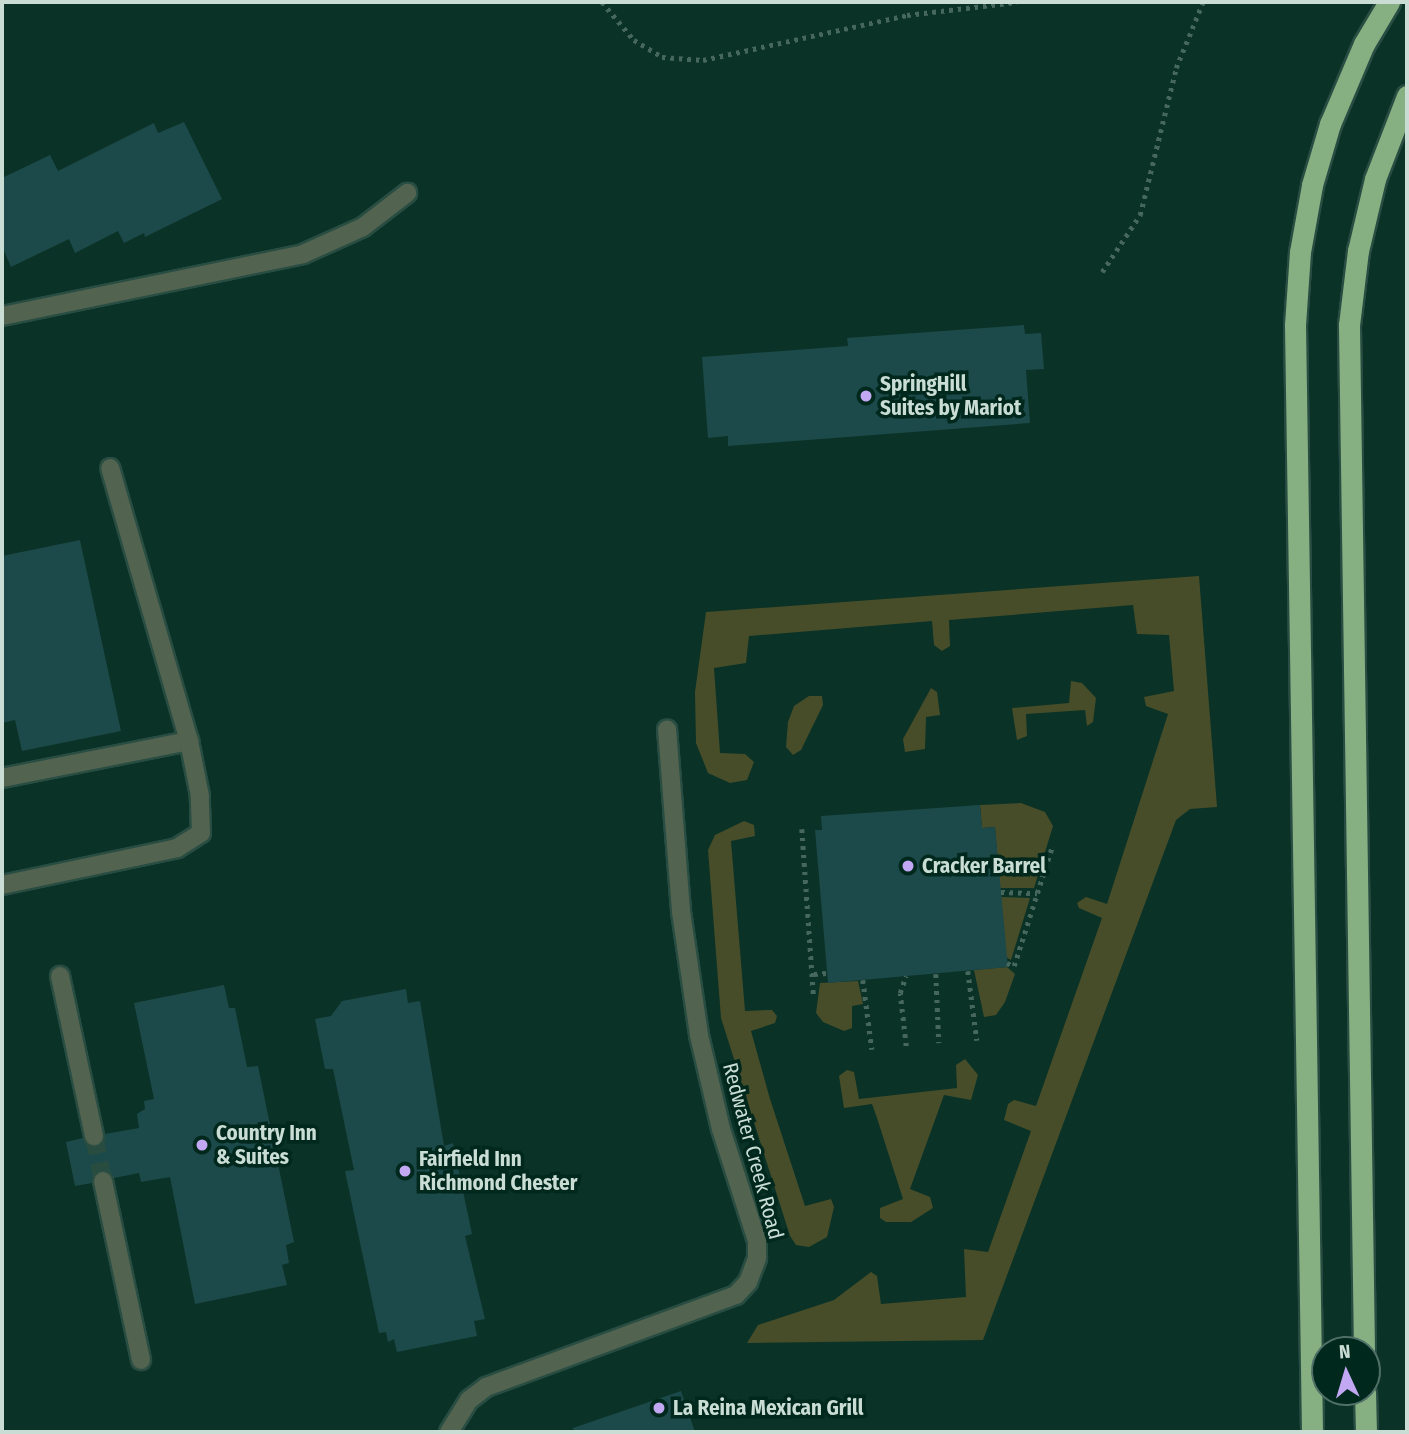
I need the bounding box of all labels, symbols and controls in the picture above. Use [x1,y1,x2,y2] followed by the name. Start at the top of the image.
[880,371,1021,421] place label: SpringHill Suites by Mariot
[858,388,874,404] marker: SpringHill Suites by Mariot
[922,853,1046,879] place label: Cracker Barrel
[900,858,916,874] marker: Cracker Barrel
[717,1060,789,1242] street label: Redwater Creek Road
[216,1120,317,1170] place label: Country Inn & Suites
[194,1137,210,1153] marker: Country Inn & Suites
[419,1146,577,1196] place label: Fairfield Inn Richmond Chester
[397,1163,413,1179] marker: Fairfield Inn Richmond Chester
[1311,1336,1381,1406] north arrow
[1338,1340,1351,1363] text: N
[673,1395,863,1421] place label: La Reina Mexican Grill
[651,1400,667,1416] marker: La Reina Mexican Grill

